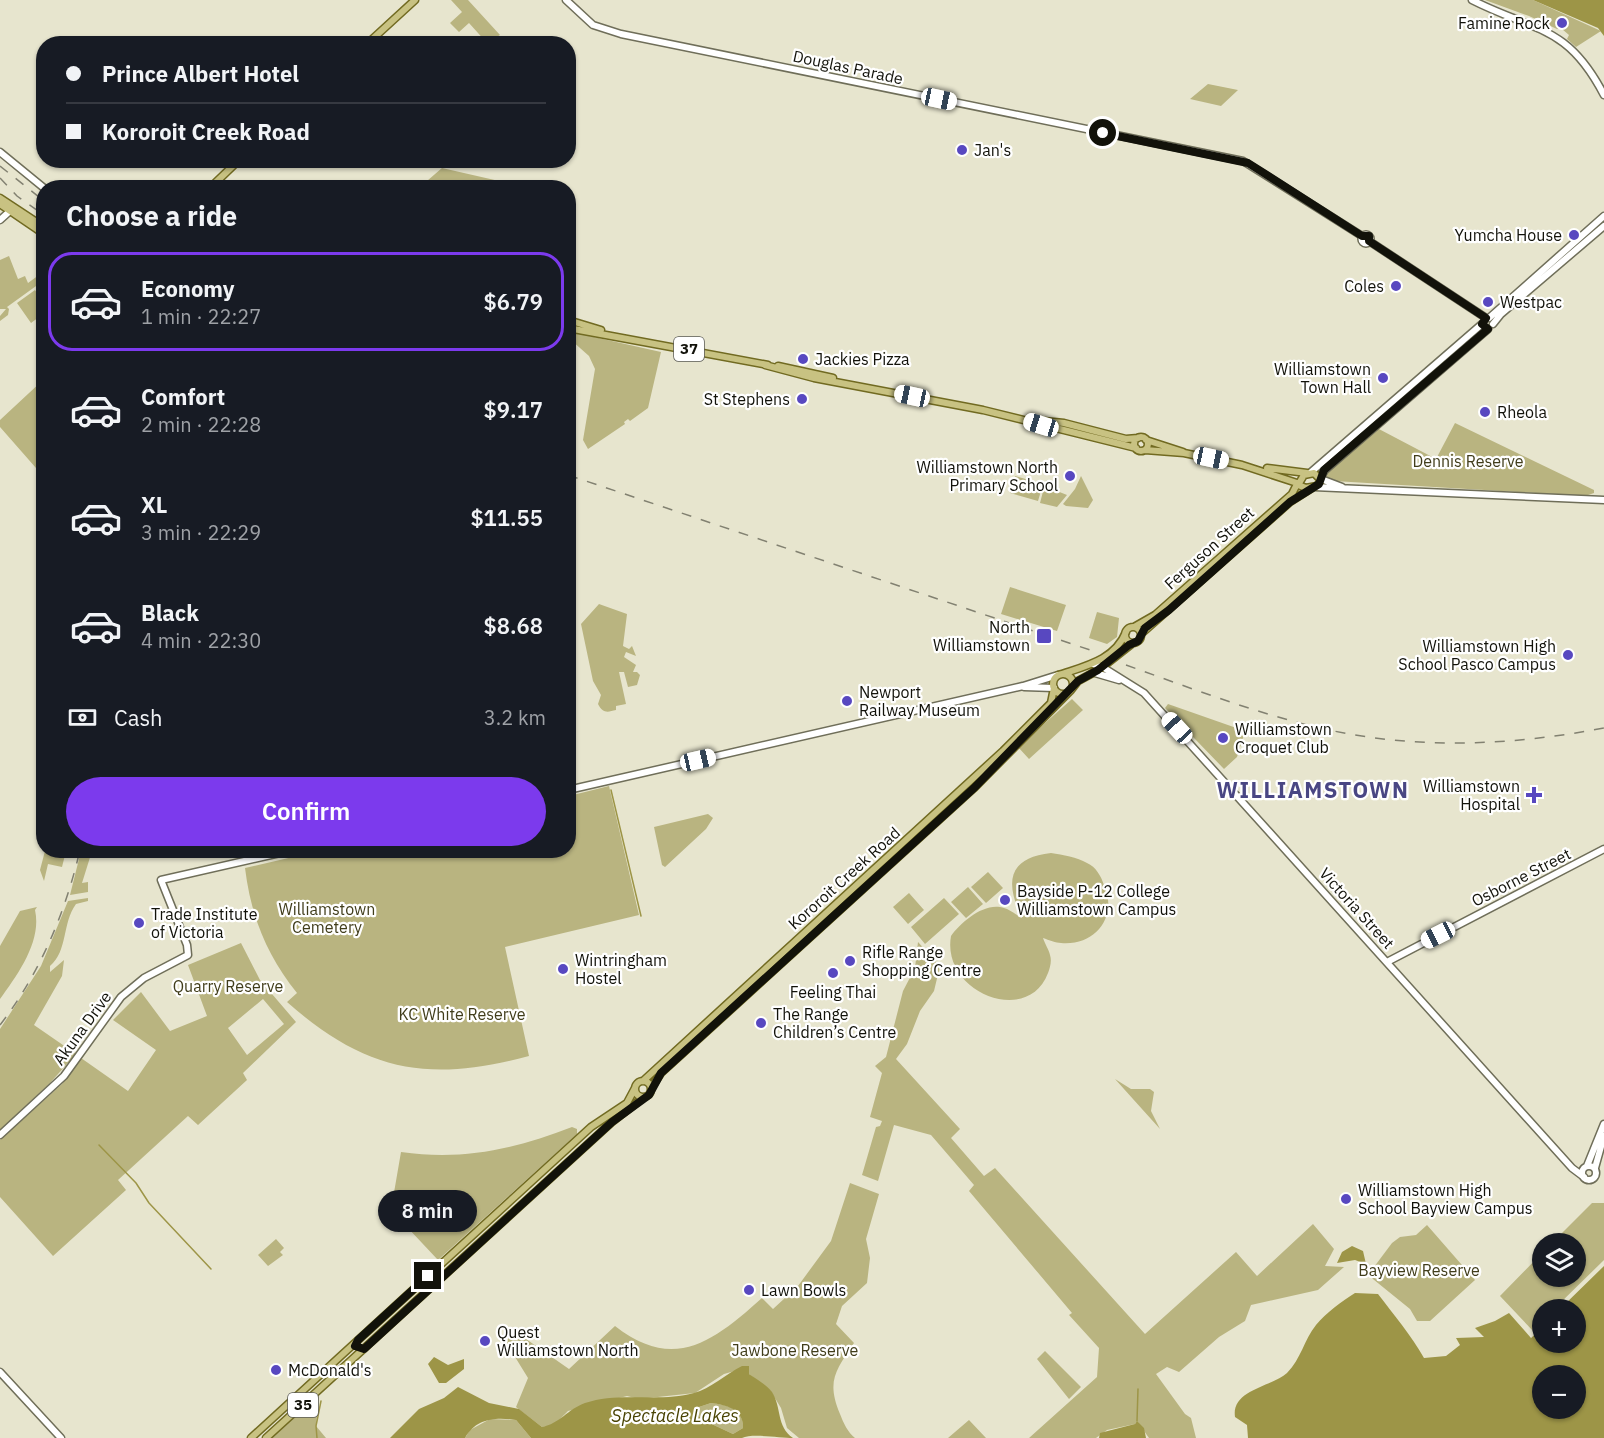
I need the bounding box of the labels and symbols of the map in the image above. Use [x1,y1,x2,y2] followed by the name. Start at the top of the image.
[1458,13,1551,33] place label: Famine Rock
[1555,16,1569,30] marker: Famine Rock
[791,46,905,88] street label: Douglas Parade
[920,86,958,112] car
[1089,119,1116,146] route start
[974,140,1011,160] place label: Jan's
[955,143,969,157] marker: Jan's
[1455,225,1562,245] place label: Yumcha House
[1567,228,1581,242] marker: Yumcha House
[1344,276,1384,296] place label: Coles
[1389,279,1403,293] marker: Coles
[1500,292,1562,312] place label: Westpac
[1481,295,1495,309] marker: Westpac
[674,337,704,361] road number: 37
[815,349,910,369] place label: Jackies Pizza
[796,352,810,366] marker: Jackies Pizza
[1274,359,1371,397] place label: Williamstown Town Hall
[1376,371,1390,385] marker: Williamstown Town Hall
[893,383,931,409] car
[704,389,790,409] place label: St Stephens
[795,392,809,406] marker: St Stephens
[1497,402,1547,422] place label: Rheola
[1478,405,1492,419] marker: Rheola
[1021,411,1061,439] car
[1192,445,1230,471] car
[1412,451,1524,471] park label: Dennis Reserve
[916,457,1058,495] place label: Williamstown North Primary School
[1063,469,1077,483] marker: Williamstown North Primary School
[1160,502,1258,594] street label: Ferguson Street
[933,617,1030,655] place label: North Williamstown
[1035,627,1053,645] marker: North Williamstown
[1398,636,1556,674] place label: Williamstown High School Pasco Campus
[1561,648,1575,662] marker: Williamstown High School Pasco Campus
[859,682,980,720] place label: Newport Railway Museum
[840,694,854,708] marker: Newport Railway Museum
[1158,709,1196,747] car
[1235,719,1332,757] place label: Williamstown Croquet Club
[1216,731,1230,745] marker: Williamstown Croquet Club
[678,747,718,773] car
[1217,775,1409,804] district label: WILLIAMSTOWN
[1423,776,1520,814] place label: Williamstown Hospital
[1525,786,1543,804] marker: Williamstown Hospital
[784,822,904,934] street label: Kororoit Creek Road
[1468,843,1574,911] street label: Osborne Street
[1315,863,1399,953] street label: Victoria Street
[1017,881,1176,919] place label: Bayside P-12 College Williamstown Campus
[998,893,1012,907] marker: Bayside P-12 College Williamstown Campus
[279,899,375,937] park label: Williamstown Cemetery
[151,904,258,942] place label: Trade Institute of Victoria
[132,916,146,930] marker: Trade Institute of Victoria
[1418,919,1458,951] car
[862,942,981,980] place label: Rifle Range Shopping Centre
[575,950,667,988] place label: Wintringham Hostel
[843,954,857,968] marker: Rifle Range Shopping Centre
[556,962,570,976] marker: Wintringham Hostel
[826,966,840,980] marker: Feeling Thai
[173,976,283,996] park label: Quarry Reserve
[790,982,876,1002] place label: Feeling Thai
[49,987,116,1069] street label: Akuna Drive
[399,1004,526,1024] park label: KC White Reserve
[773,1004,897,1042] place label: The Range Children’s Centre
[754,1016,768,1030] marker: The Range Children’s Centre
[1358,1180,1533,1218] place label: Williamstown High School Bayview Campus
[378,1189,478,1231] callout: 8 min
[1339,1192,1353,1206] marker: Williamstown High School Bayview Campus
[1358,1260,1480,1280] park label: Bayview Reserve
[414,1262,441,1289] route end
[761,1280,846,1300] place label: Lawn Bowls
[742,1283,756,1297] marker: Lawn Bowls
[497,1322,639,1360] place label: Quest Williamstown North
[478,1334,492,1348] marker: Quest Williamstown North
[732,1340,859,1360] park label: Jawbone Reserve
[288,1360,372,1380] place label: McDonald's
[269,1363,283,1377] marker: McDonald's
[288,1393,318,1417] road number: 35
[611,1404,739,1427] water label: Spectacle Lakes

